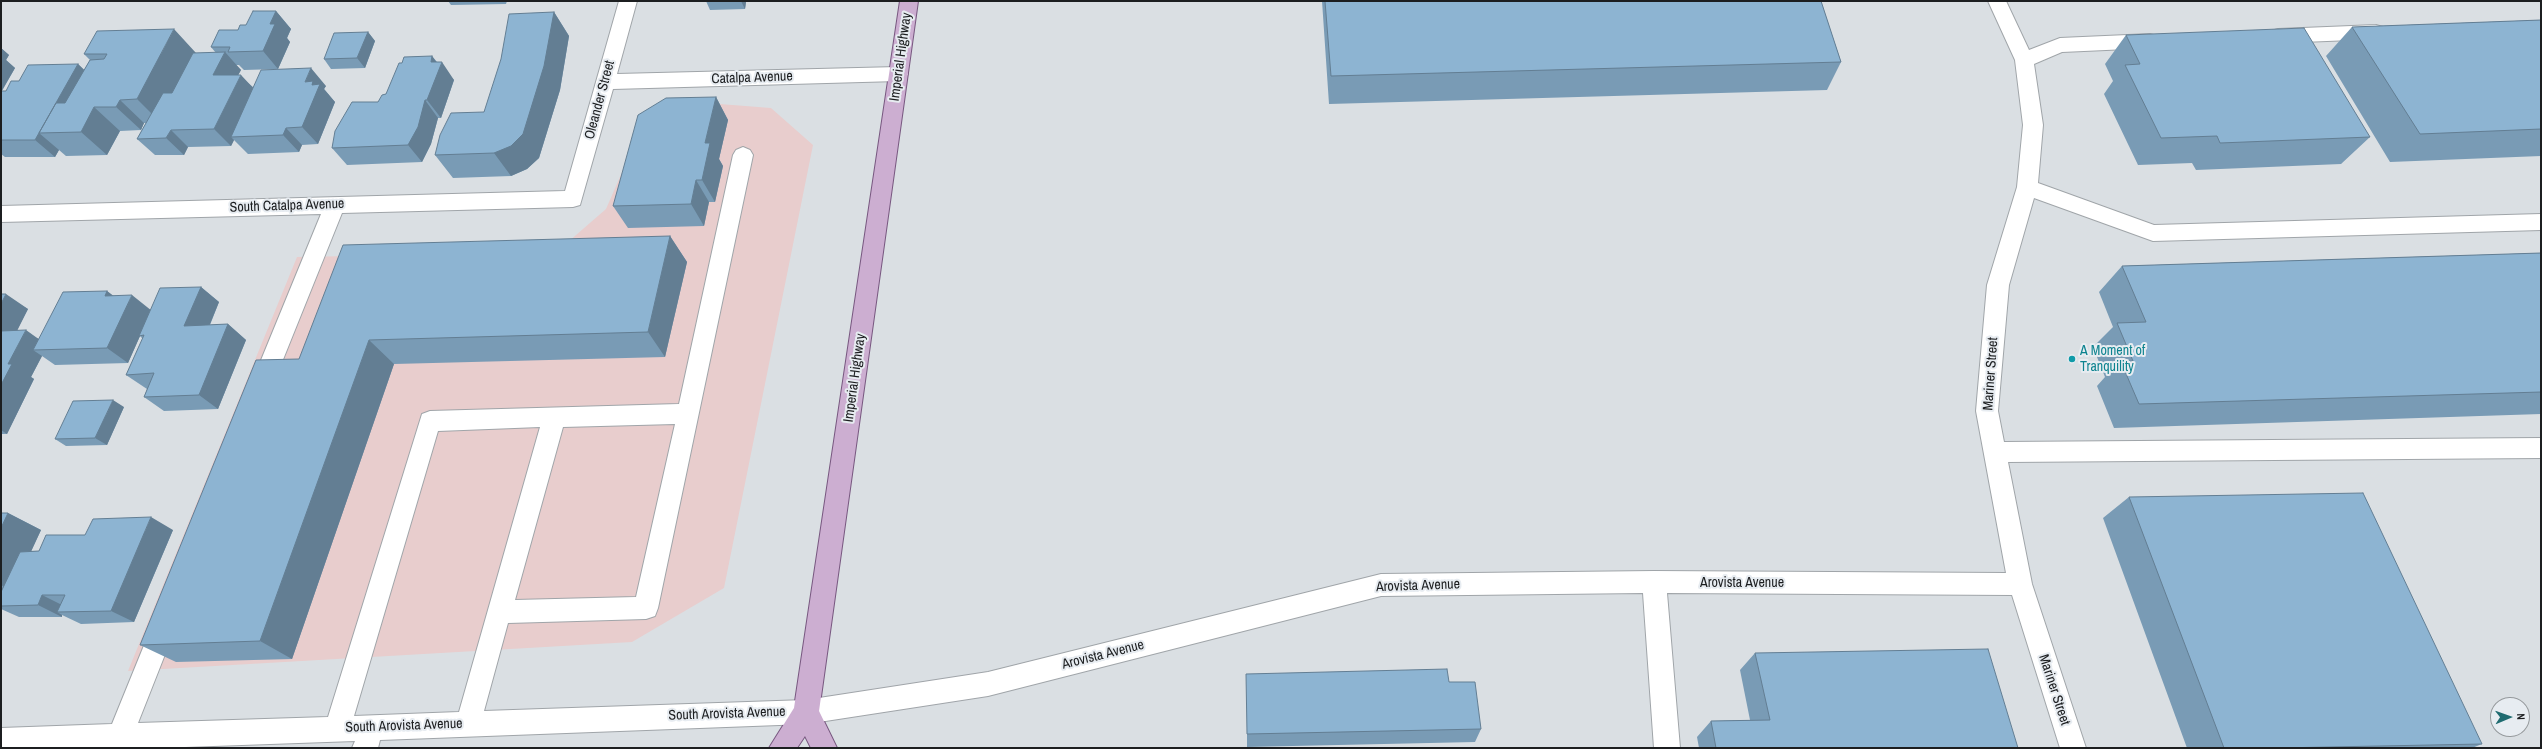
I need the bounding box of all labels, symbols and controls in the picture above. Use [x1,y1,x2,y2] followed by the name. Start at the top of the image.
[886,12,916,102] street label: Imperial Highway
[581,59,619,141] street label: Oleander Street
[711,68,793,88] street label: Catalpa Avenue
[229,196,345,216] street label: South Catalpa Avenue
[840,333,870,423] street label: Imperial Highway
[1980,337,2002,411] street label: Mariner Street
[2080,343,2145,376] place label: A Moment of Tranquility
[2067,354,2077,364] marker: A Moment of Tranquility
[1700,575,1784,591] street label: Arovista Avenue
[1376,576,1460,596] street label: Arovista Avenue
[1060,637,1146,673] street label: Arovista Avenue
[2035,653,2073,727] street label: Mariner Street
[2490,697,2530,737] north arrow
[668,704,786,724] street label: South Arovista Avenue
[2514,713,2528,720] text: N
[345,716,463,736] street label: South Arovista Avenue

